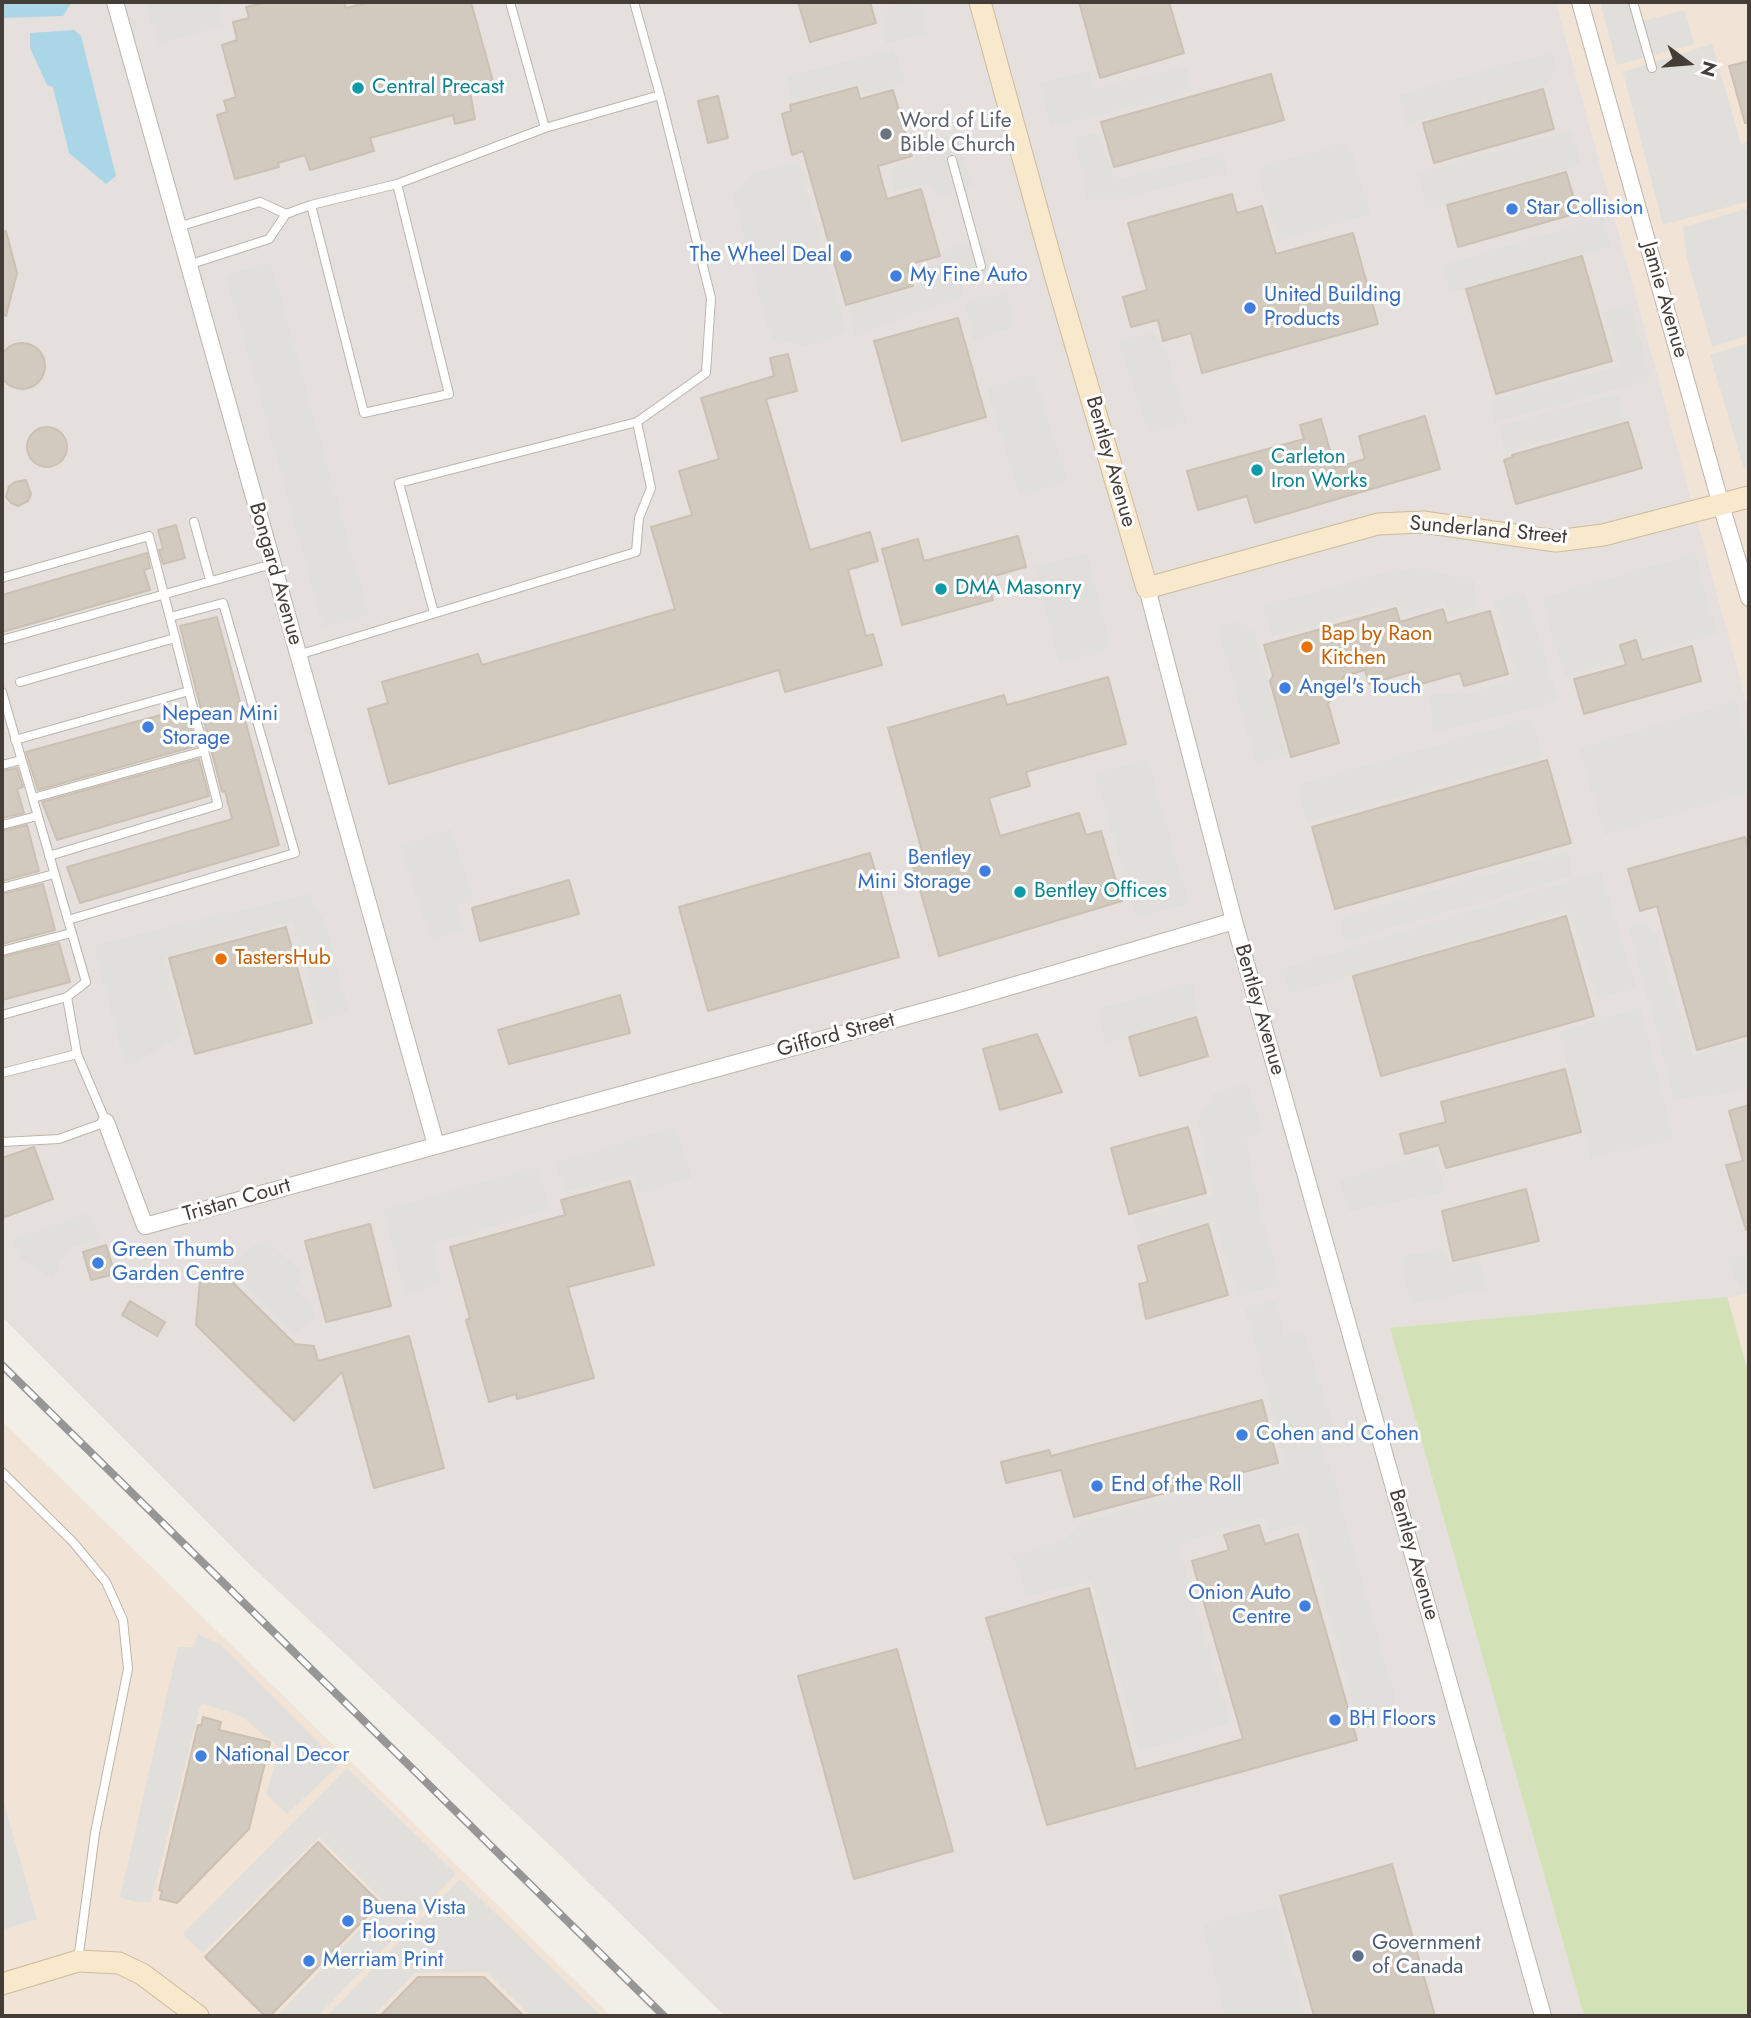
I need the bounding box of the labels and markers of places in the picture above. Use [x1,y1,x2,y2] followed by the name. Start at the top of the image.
[372,75,504,101] place label: Central Precast
[350,80,366,96] marker: Central Precast
[900,109,1015,159] place label: Word of Life Bible Church
[878,126,894,142] marker: Word of Life Bible Church
[1526,196,1644,222] place label: Star Collision
[1504,201,1520,217] marker: Star Collision
[689,243,832,269] place label: The Wheel Deal
[838,248,854,264] marker: The Wheel Deal
[910,263,1028,289] place label: My Fine Auto
[888,268,904,284] marker: My Fine Auto
[1264,283,1401,333] place label: United Building Products
[1242,300,1258,316] marker: United Building Products
[1271,445,1367,495] place label: Carleton Iron Works
[1249,462,1265,478] marker: Carleton Iron Works
[955,576,1082,602] place label: DMA Masonry
[933,581,949,597] marker: DMA Masonry
[1321,622,1433,672] place label: Bap by Raon Kitchen
[1299,639,1315,655] marker: Bap by Raon Kitchen
[1299,675,1421,701] place label: Angel's Touch
[1277,680,1293,696] marker: Angel's Touch
[162,702,278,752] place label: Nepean Mini Storage
[140,719,156,735] marker: Nepean Mini Storage
[858,846,971,896] place label: Bentley Mini Storage
[977,863,993,879] marker: Bentley Mini Storage
[1034,879,1167,905] place label: Bentley Offices
[1012,884,1028,900] marker: Bentley Offices
[235,946,331,972] place label: TastersHub
[213,951,229,967] marker: TastersHub
[112,1238,245,1288] place label: Green Thumb Garden Centre
[90,1255,106,1271] marker: Green Thumb Garden Centre
[1256,1422,1419,1448] place label: Cohen and Cohen
[1234,1427,1250,1443] marker: Cohen and Cohen
[1111,1473,1242,1499] place label: End of the Roll
[1089,1478,1105,1494] marker: End of the Roll
[1188,1581,1291,1631] place label: Onion Auto Centre
[1297,1598,1313,1614] marker: Onion Auto Centre
[1349,1707,1436,1733] place label: BH Floors
[1327,1712,1343,1728] marker: BH Floors
[215,1743,349,1769] place label: National Decor
[193,1748,209,1764] marker: National Decor
[362,1896,466,1946] place label: Buena Vista Flooring
[340,1913,356,1929] marker: Buena Vista Flooring
[1372,1931,1481,1981] place label: Government of Canada
[323,1948,443,1974] place label: Merriam Print
[1350,1948,1366,1964] marker: Government of Canada
[301,1953,317,1969] marker: Merriam Print

